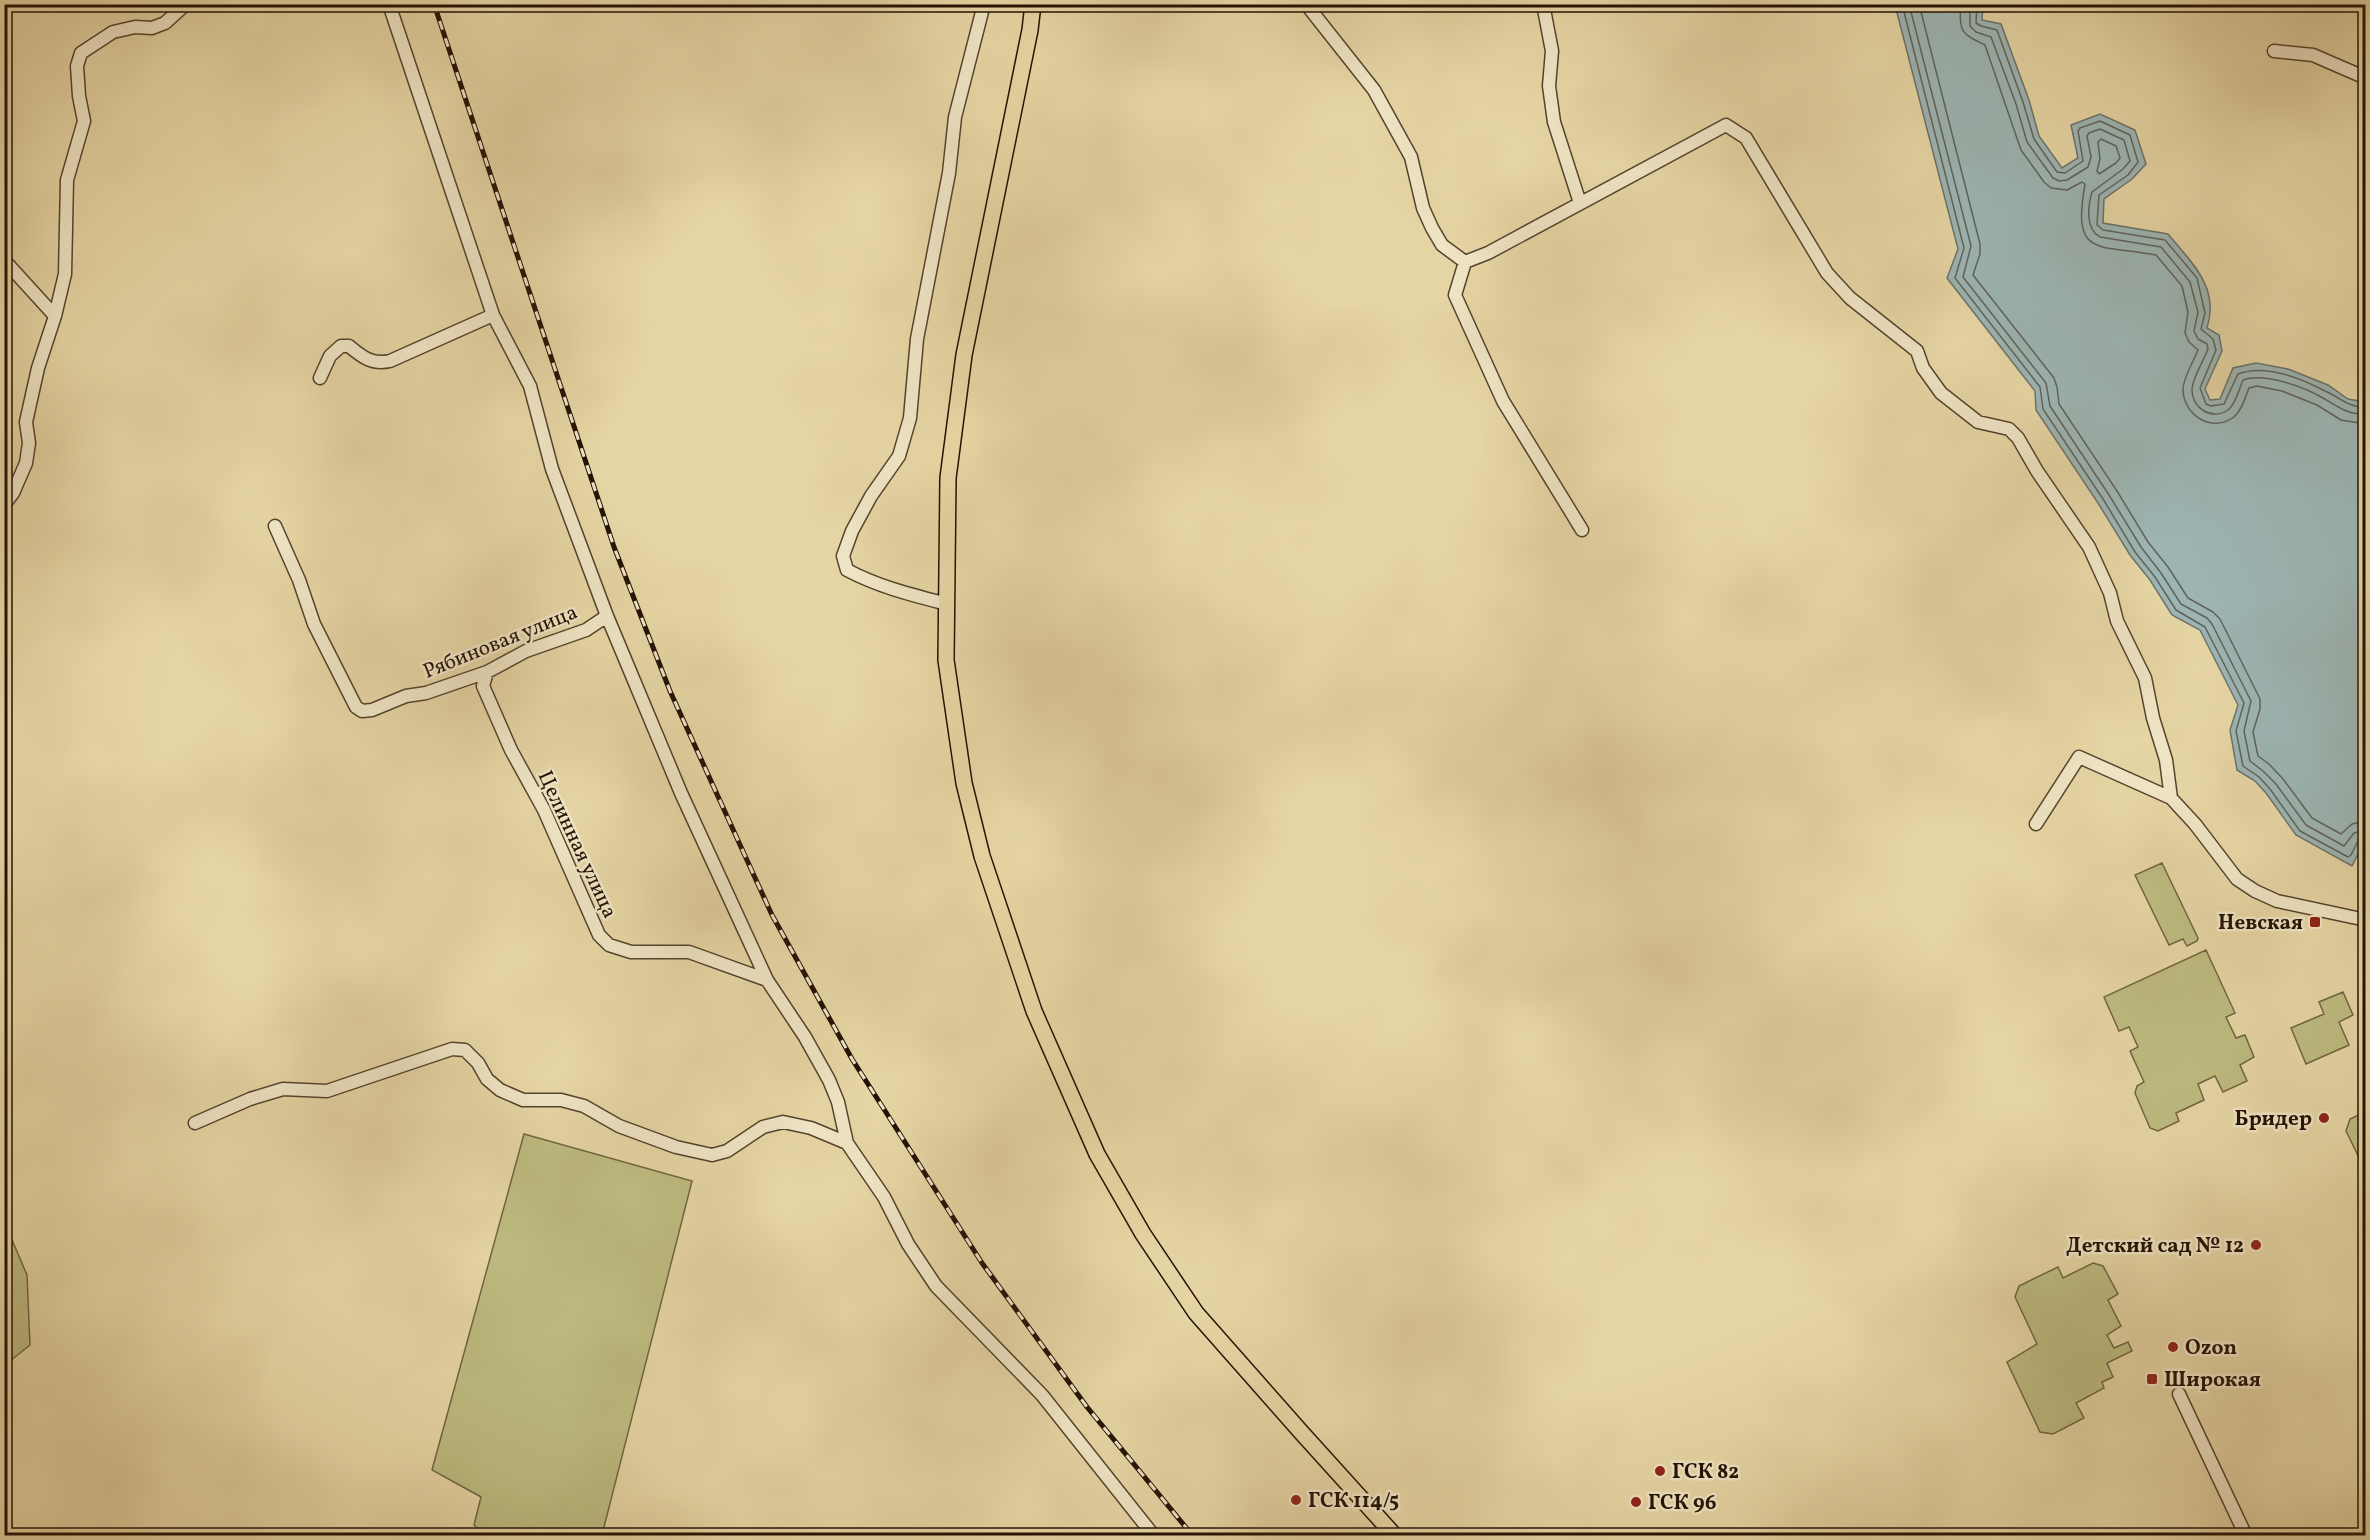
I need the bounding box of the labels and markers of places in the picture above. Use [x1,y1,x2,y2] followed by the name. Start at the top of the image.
[2218,909,2303,938] place label: Невская
[2308,915,2322,929] marker: Невская
[2235,1105,2312,1134] place label: Бридер
[2317,1111,2331,1125] marker: Бридер
[2066,1232,2244,1261] place label: Детский сад № 12
[2249,1238,2263,1252] marker: Детский сад № 12
[2185,1334,2237,1363] place label: Ozon
[2166,1340,2180,1354] marker: Ozon
[2164,1366,2261,1395] place label: Широкая
[2145,1372,2159,1386] marker: Широкая
[1672,1458,1739,1487] place label: ГСК 82
[1653,1464,1667,1478] marker: ГСК 82
[1308,1487,1399,1516] place label: ГСК 114/5
[1648,1489,1717,1518] place label: ГСК 96
[1289,1493,1303,1507] marker: ГСК 114/5
[1629,1495,1643,1509] marker: ГСК 96

